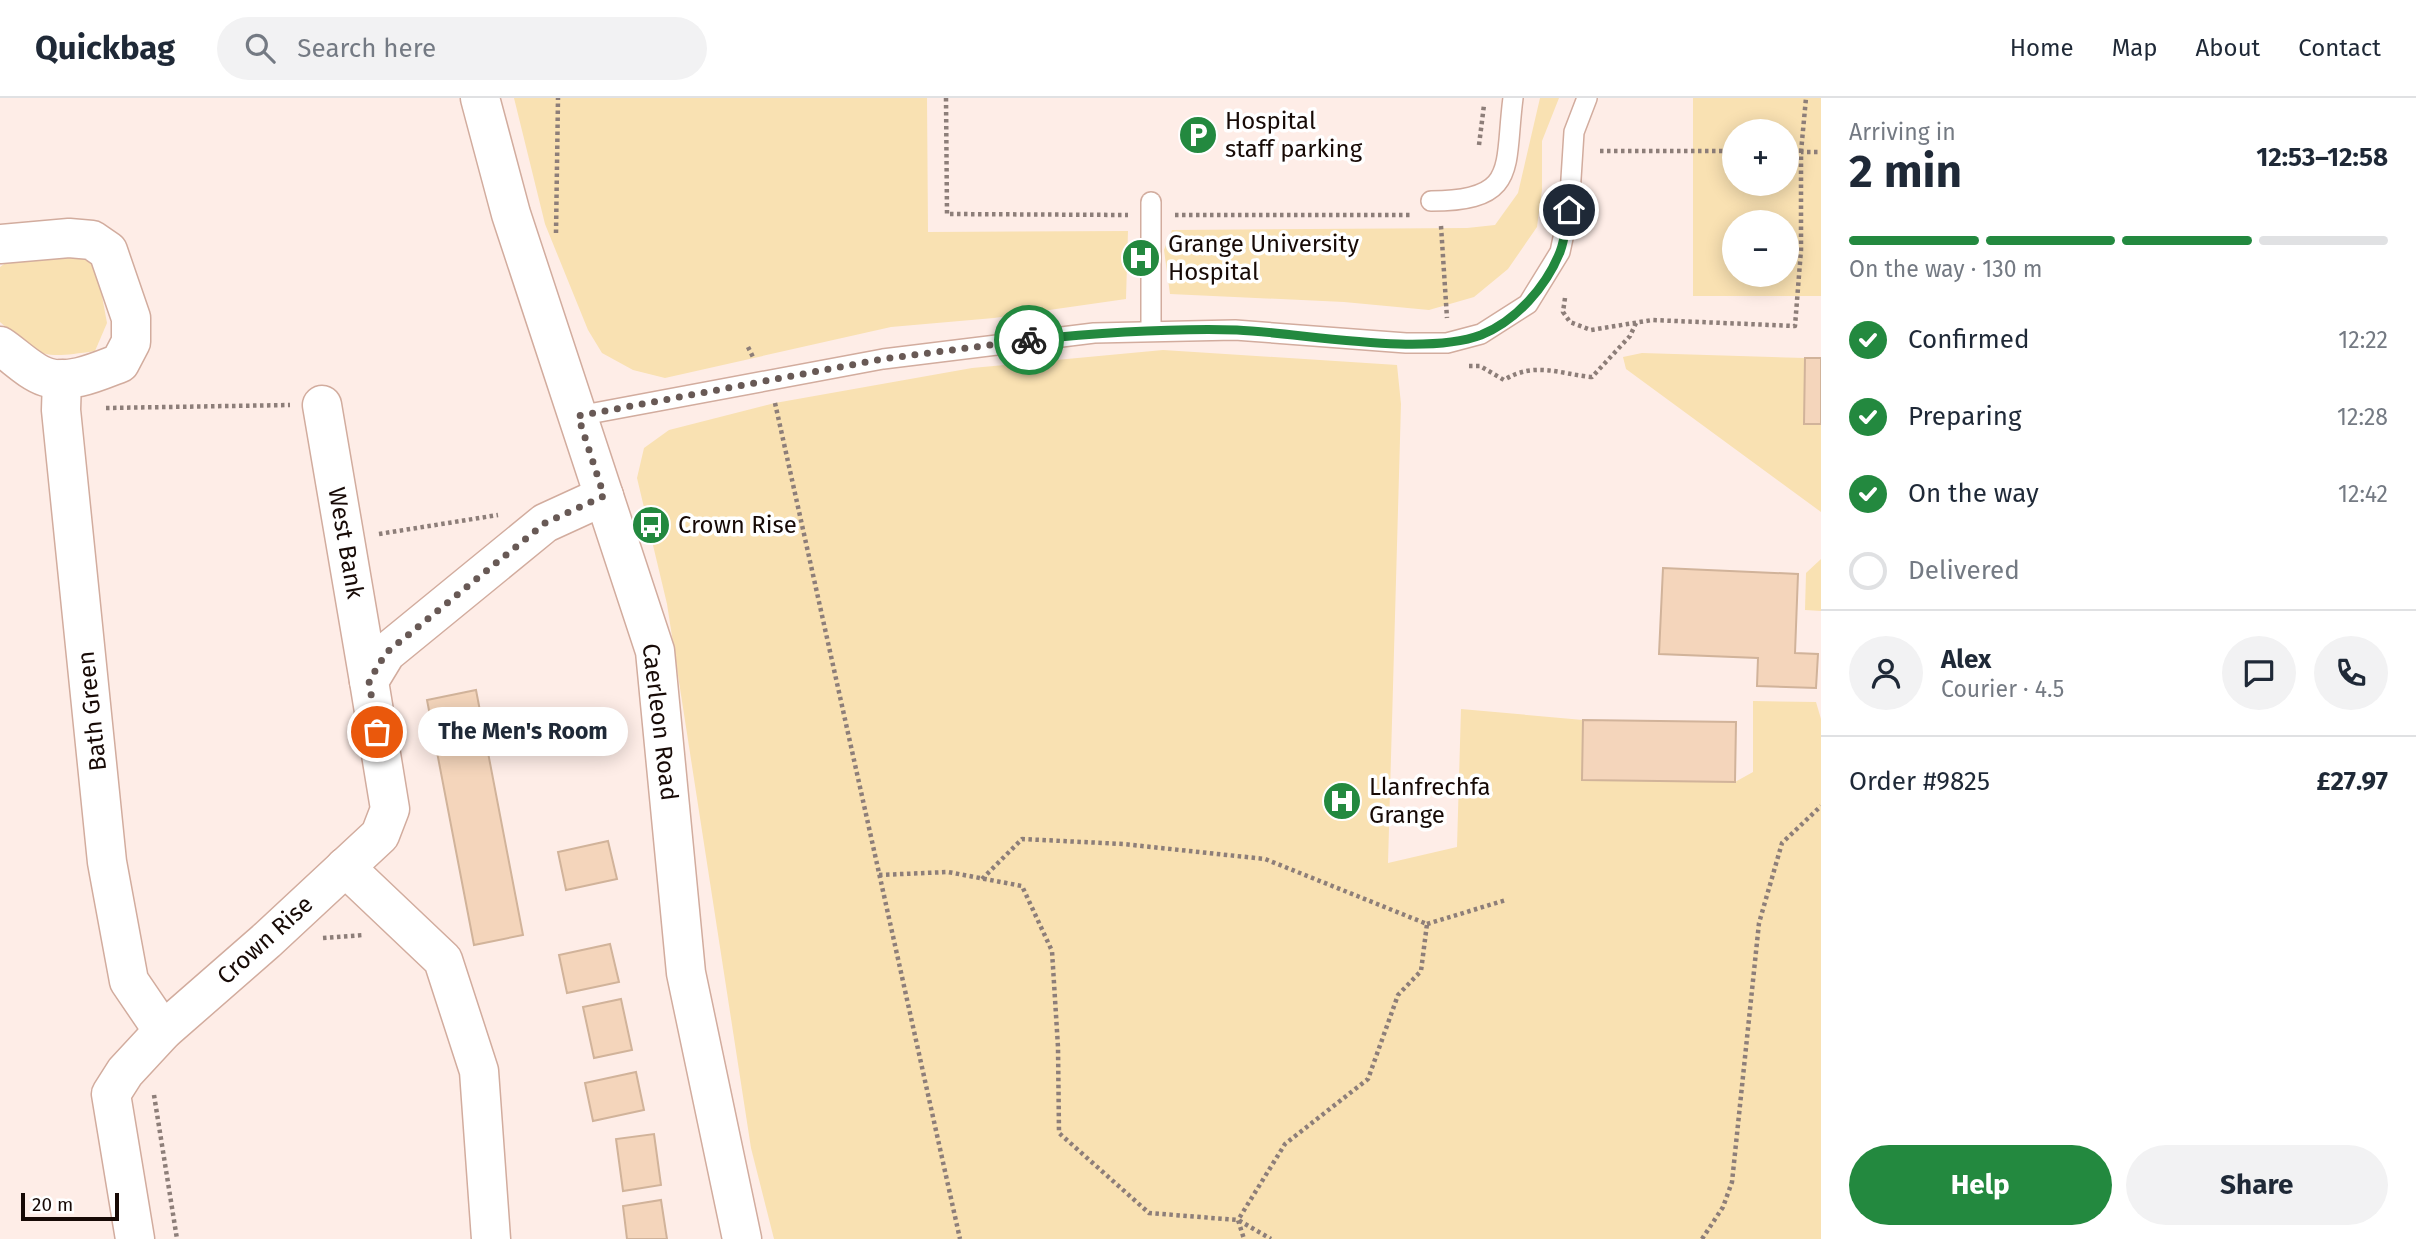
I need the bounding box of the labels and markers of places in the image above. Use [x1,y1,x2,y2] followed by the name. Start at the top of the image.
[1225,107,1363,163] place label: Hospital staff parking
[1177,114,1219,156] parking icon: Hospital staff parking
[1539,180,1599,240] pin
[1168,230,1359,286] place label: Grange University Hospital
[1120,237,1162,279] hospital icon: Grange University Hospital
[630,504,672,546] bus stop icon: Crown Rise
[678,511,797,539] place label: Crown Rise
[347,702,407,762] pin
[419,708,629,756] callout: The Men's Room
[1369,773,1490,829] place label: Llanfrechfa Grange
[1321,780,1363,822] hospital icon: Llanfrechfa Grange

